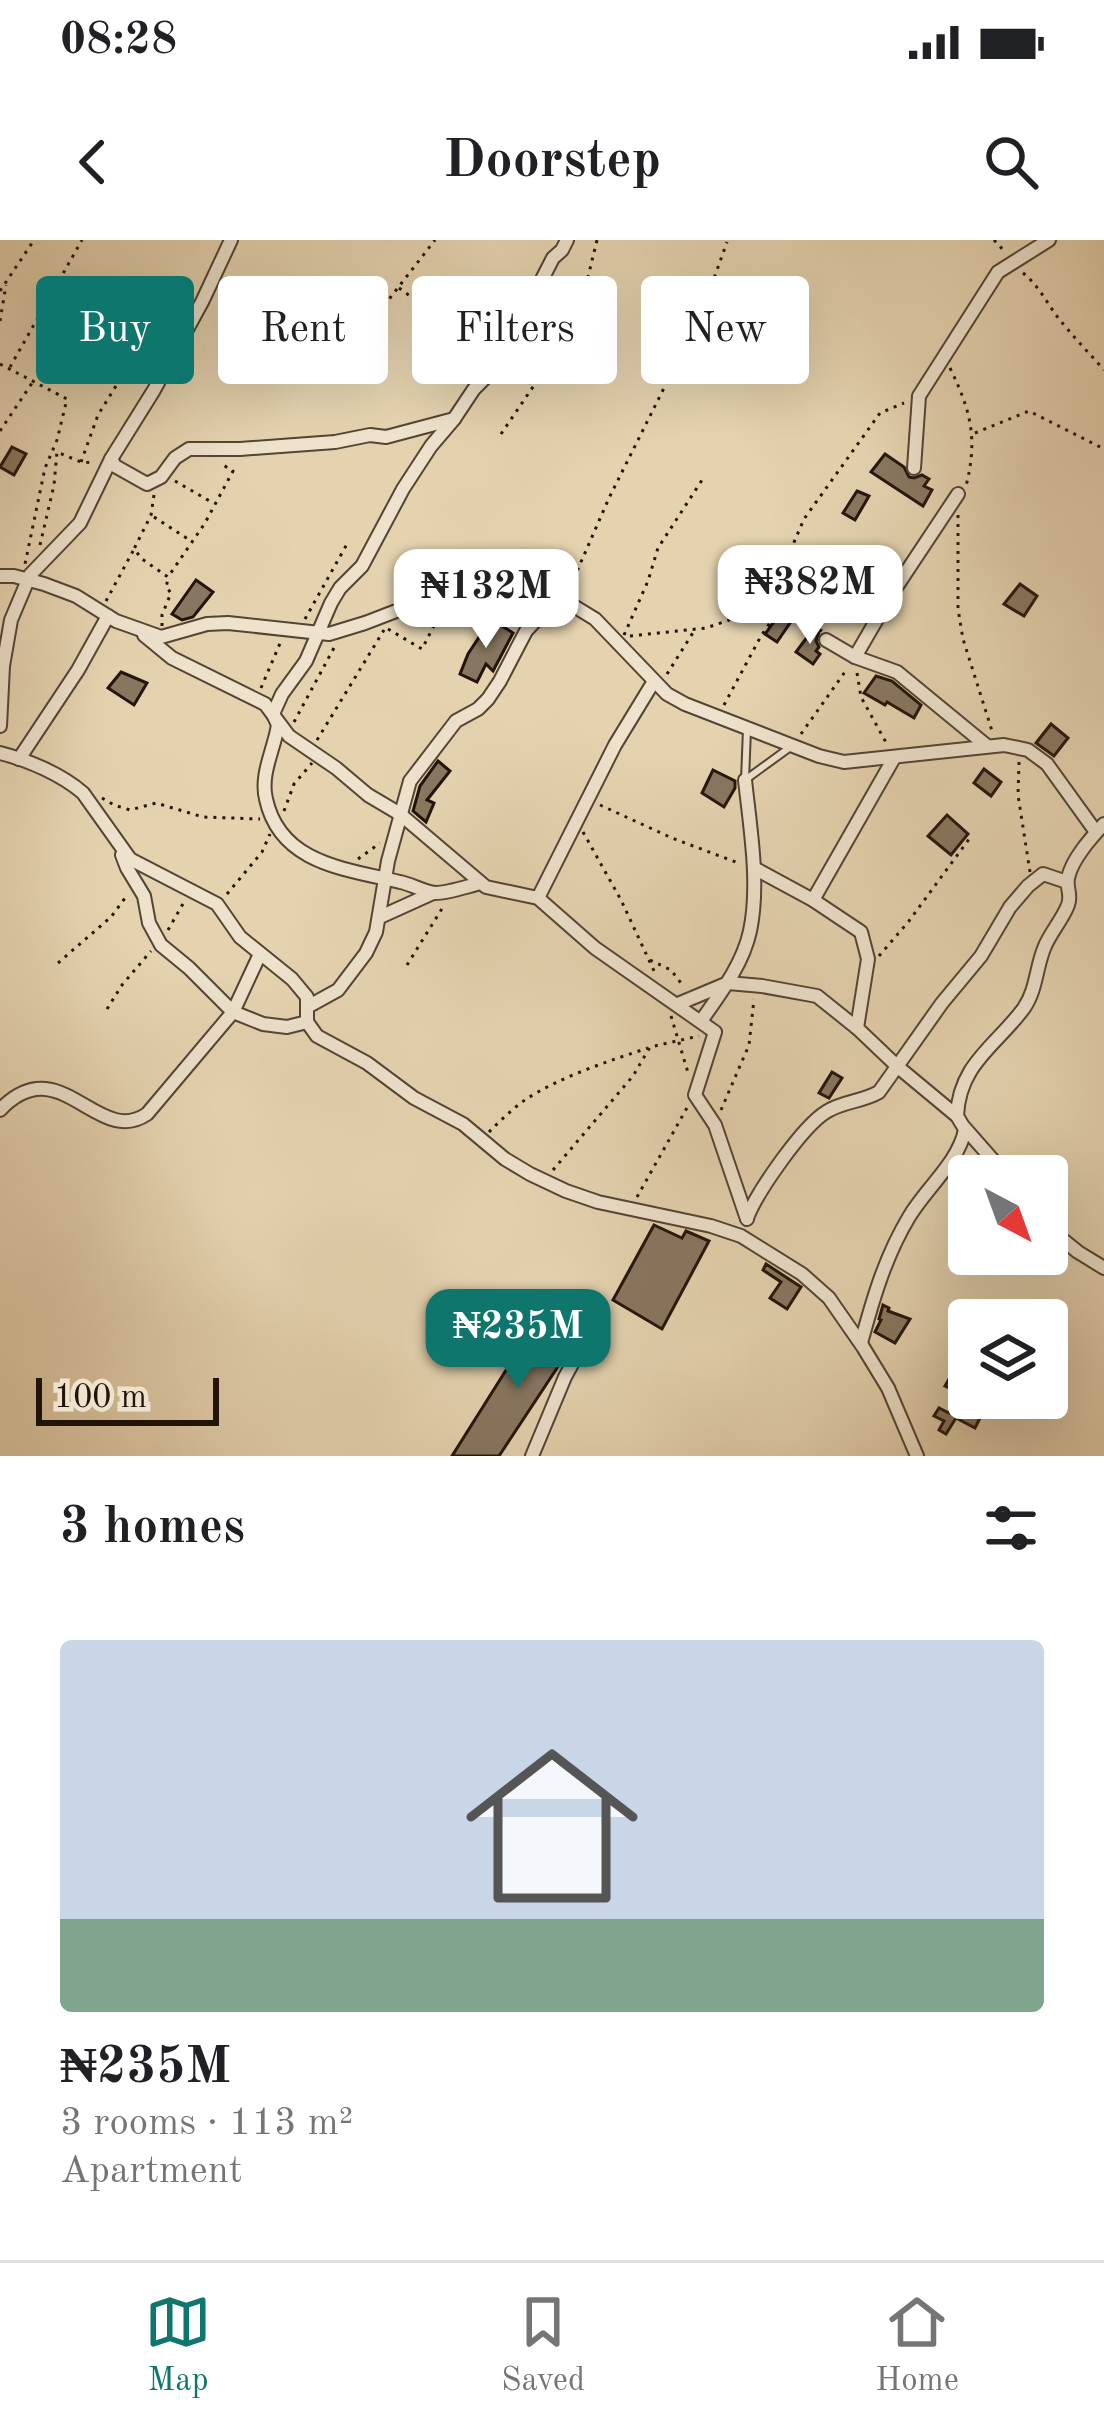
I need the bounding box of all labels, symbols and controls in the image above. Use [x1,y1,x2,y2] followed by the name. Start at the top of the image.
[60,19,177,64] text: 08:28
[60,129,126,195] icon: back
[978,129,1044,195] icon: search
[443,135,661,189] text: Doorstep
[36,276,194,384] chip: Buy
[218,276,388,384] chip: Rent
[412,276,617,384] chip: Filters
[641,276,809,384] chip: New
[726,545,894,647] pin: ₦382M
[402,549,570,651] pin: ₦132M
[745,564,875,603] text: ₦382M
[421,568,551,607] text: ₦132M
[948,1155,1068,1275] north arrow
[948,1155,1068,1419] map controls
[434,1289,602,1391] pin: ₦235M
[948,1299,1068,1419] button: layers
[453,1308,583,1347] text: ₦235M
[36,1372,219,1425] scale bar
[54,1382,147,1415] text: 100 m
[978,1495,1044,1561] icon: filters
[60,1503,245,1554] text: 3 homes
[444,1718,660,1934] icon: home
[60,2043,231,2094] text: ₦235M
[60,2104,353,2143] text: 3 rooms · 113 m²
[60,2152,243,2191] text: Apartment
[145,2289,211,2402] tab: Map
[501,2289,585,2402] tab: Saved
[875,2289,959,2402] tab: Home

